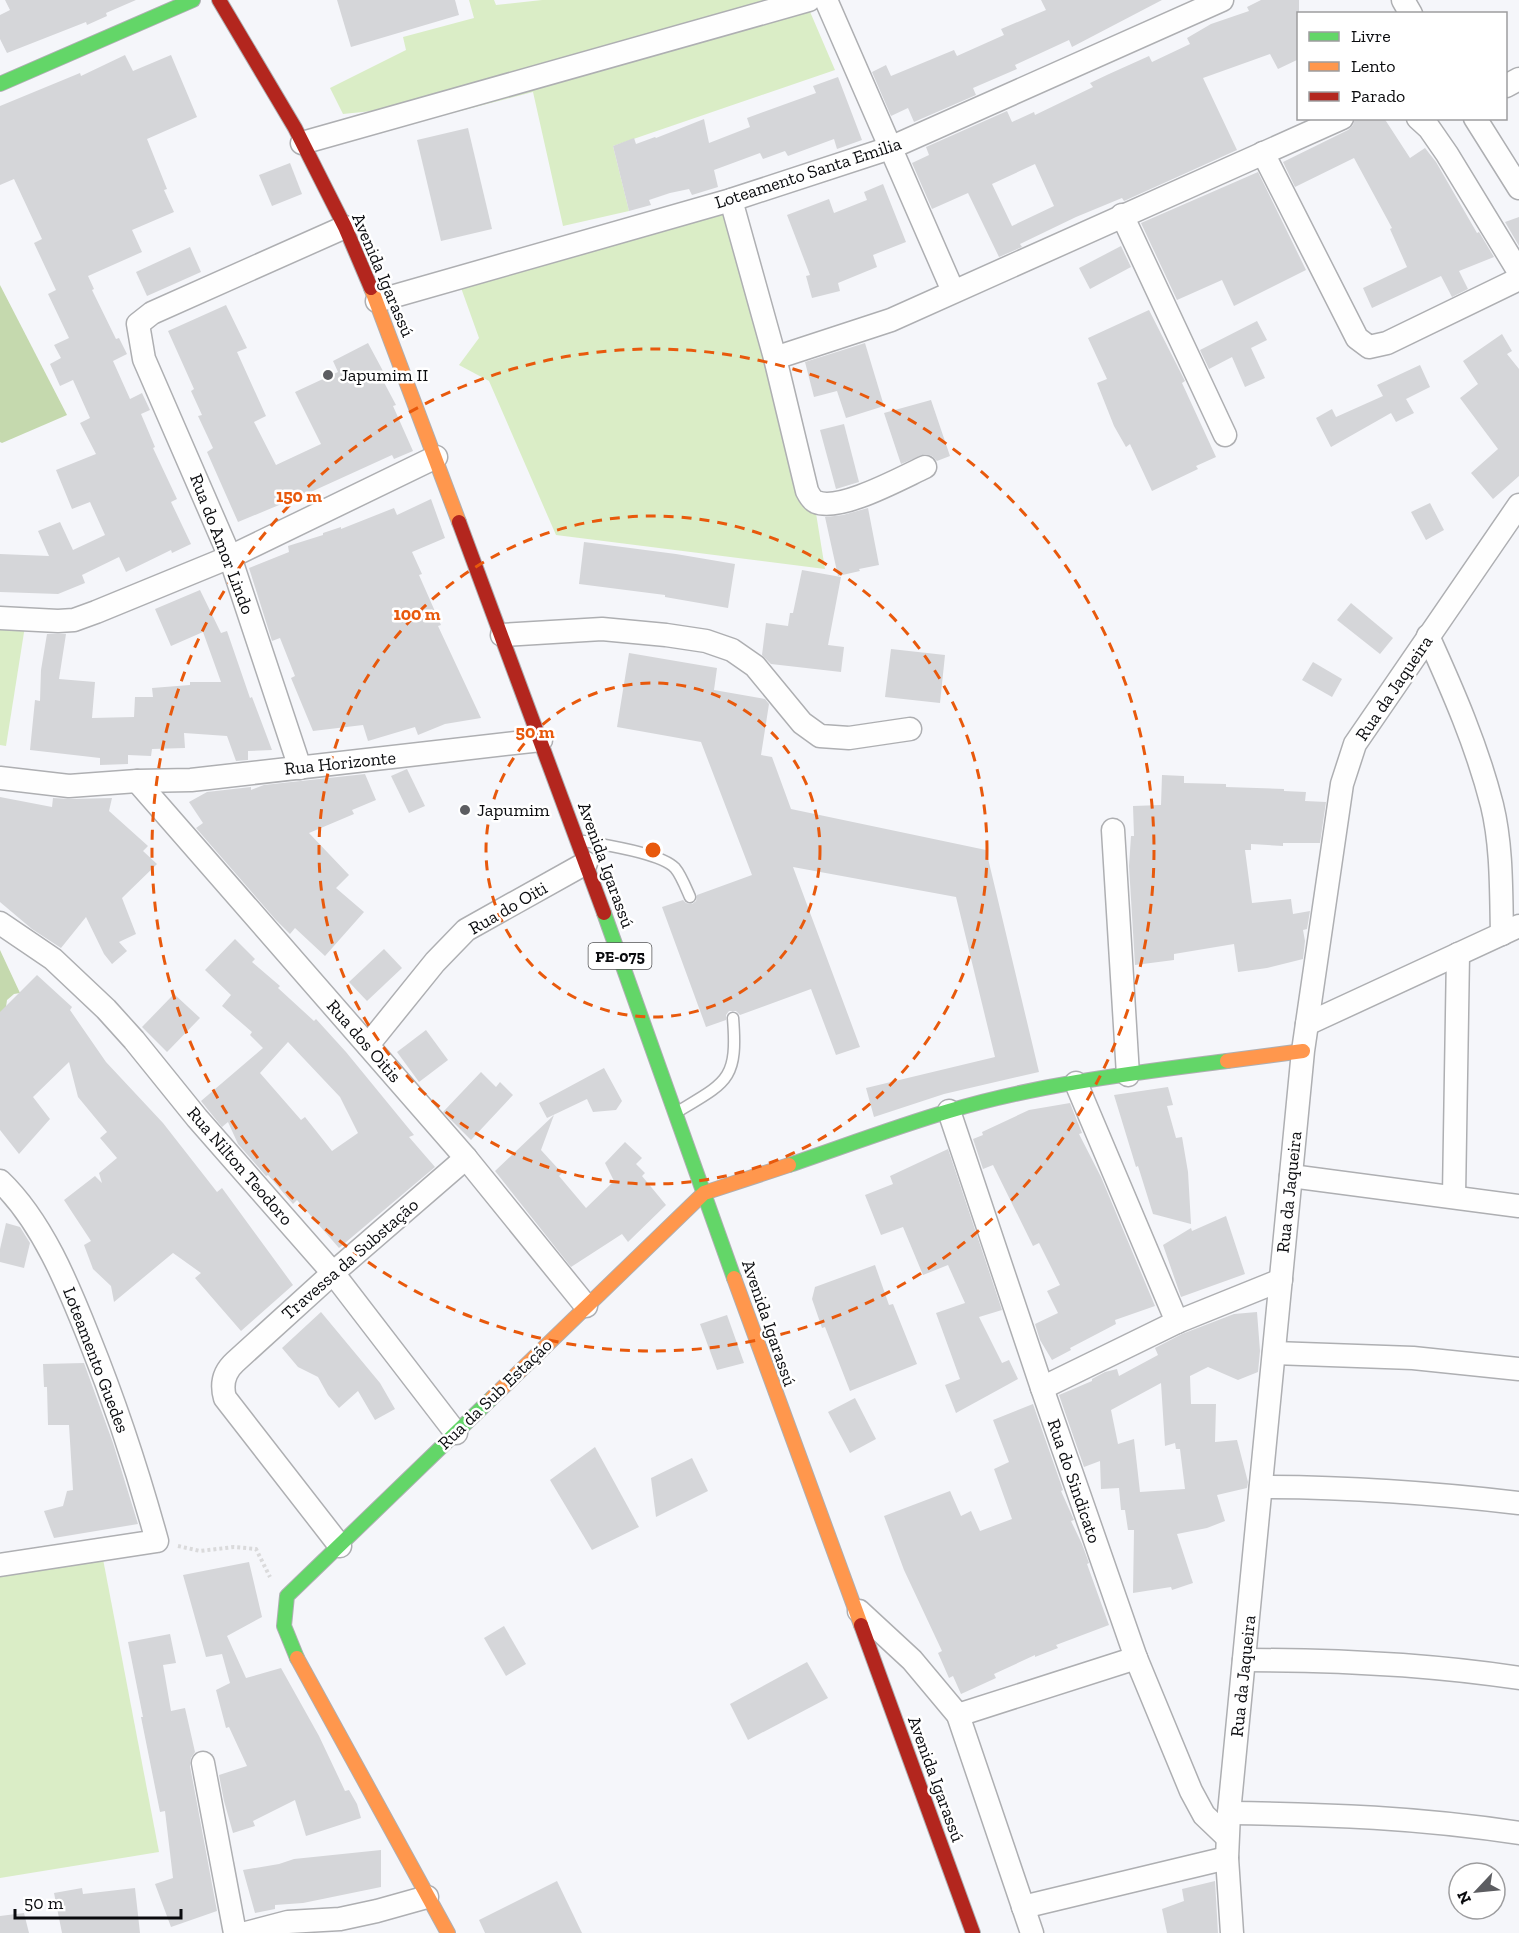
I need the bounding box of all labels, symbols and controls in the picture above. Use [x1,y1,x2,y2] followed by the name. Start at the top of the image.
[1297,12,1507,120] legend
[1351,25,1391,47] text: Livre
[1351,55,1396,77] text: Lento
[1351,85,1405,107] text: Parado
[712,132,904,214] street label: Loteamento Santa Emilia
[347,210,419,340] street label: Avenida Igarassú
[340,364,428,386] place label: Japumim II
[321,368,335,382] marker: Japumim II
[185,471,259,617] street label: Rua do Amor Lindo
[276,485,322,507] text: 150 m
[393,603,441,625] text: 100 m
[1351,631,1437,745] street label: Rua da Jaqueira
[516,721,555,743] text: 50 m
[283,746,397,780] street label: Rua Horizonte
[477,799,550,821] place label: Japumim
[573,799,639,931] street label: Avenida Igarassú
[458,803,472,817] marker: Japumim
[643,840,663,860] centre of rings
[465,877,551,939] street label: Rua do Oiti
[588,943,652,969] road number: PE-075
[322,995,406,1087] street label: Rua dos Oitis
[182,1102,298,1230] street label: Rua Nilton Teodoro
[1272,1130,1306,1254] street label: Rua da Jaqueira
[277,1194,423,1324] street label: Travessa da Substação
[737,1257,801,1389] street label: Avenida Igarassú
[58,1284,134,1436] street label: Loteamento Guedes
[433,1334,557,1454] street label: Rua da Sub Estação
[1042,1416,1106,1546] street label: Rua do Sindicato
[1226,1614,1260,1738] street label: Rua da Jaqueira
[903,1713,969,1845] street label: Avenida Igarassú
[1447,1861,1507,1921] north arrow
[15,1882,182,1920] scale bar
[1453,1888,1475,1907] text: N
[24,1892,64,1914] text: 50 m

